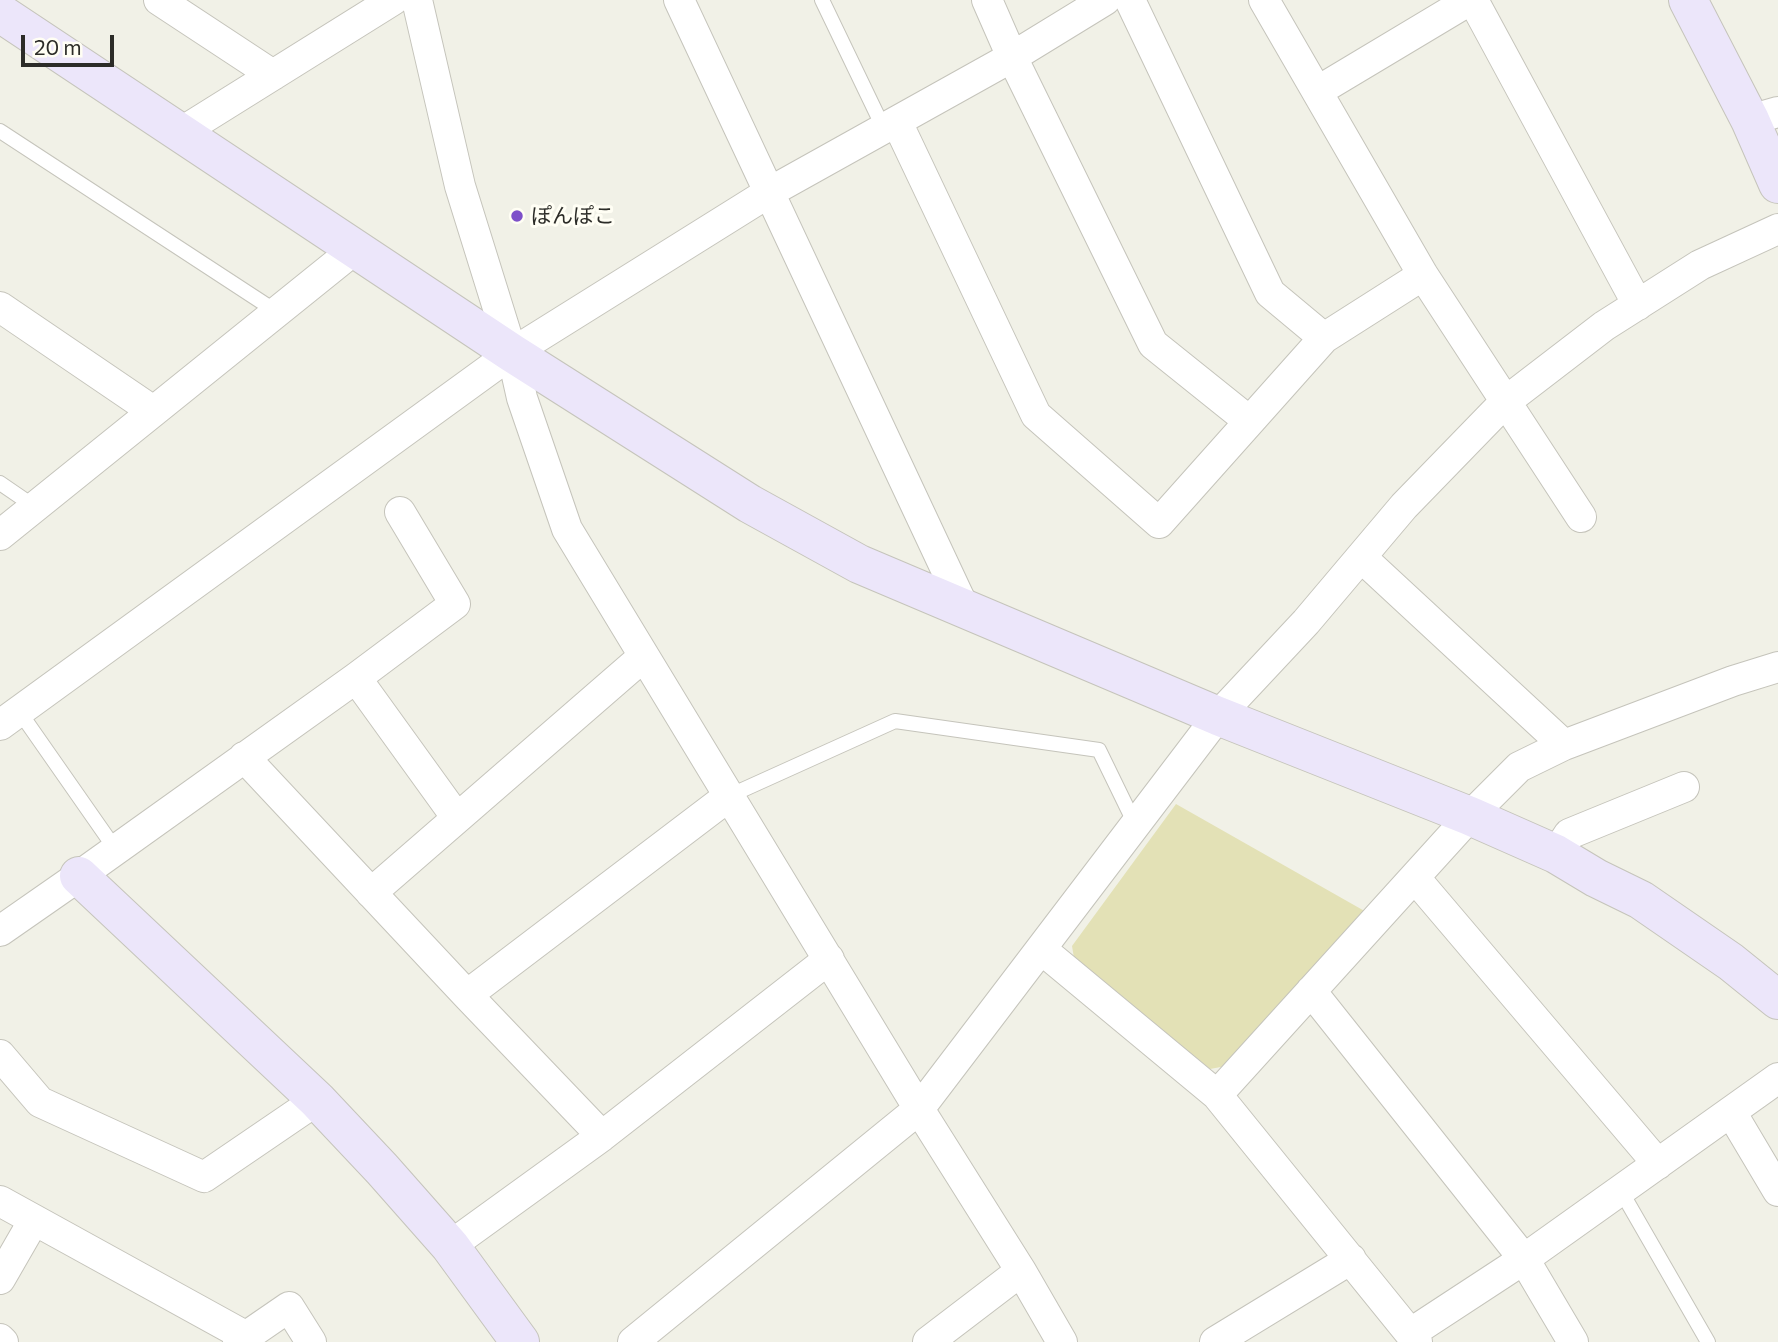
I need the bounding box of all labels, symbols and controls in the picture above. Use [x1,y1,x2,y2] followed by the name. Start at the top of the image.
[24,21,117,65] scale bar
[34,34,82,59] text: 20 m
[531,203,615,229] place label: ぽんぽこ
[509,208,525,224] marker: ぽんぽこ

